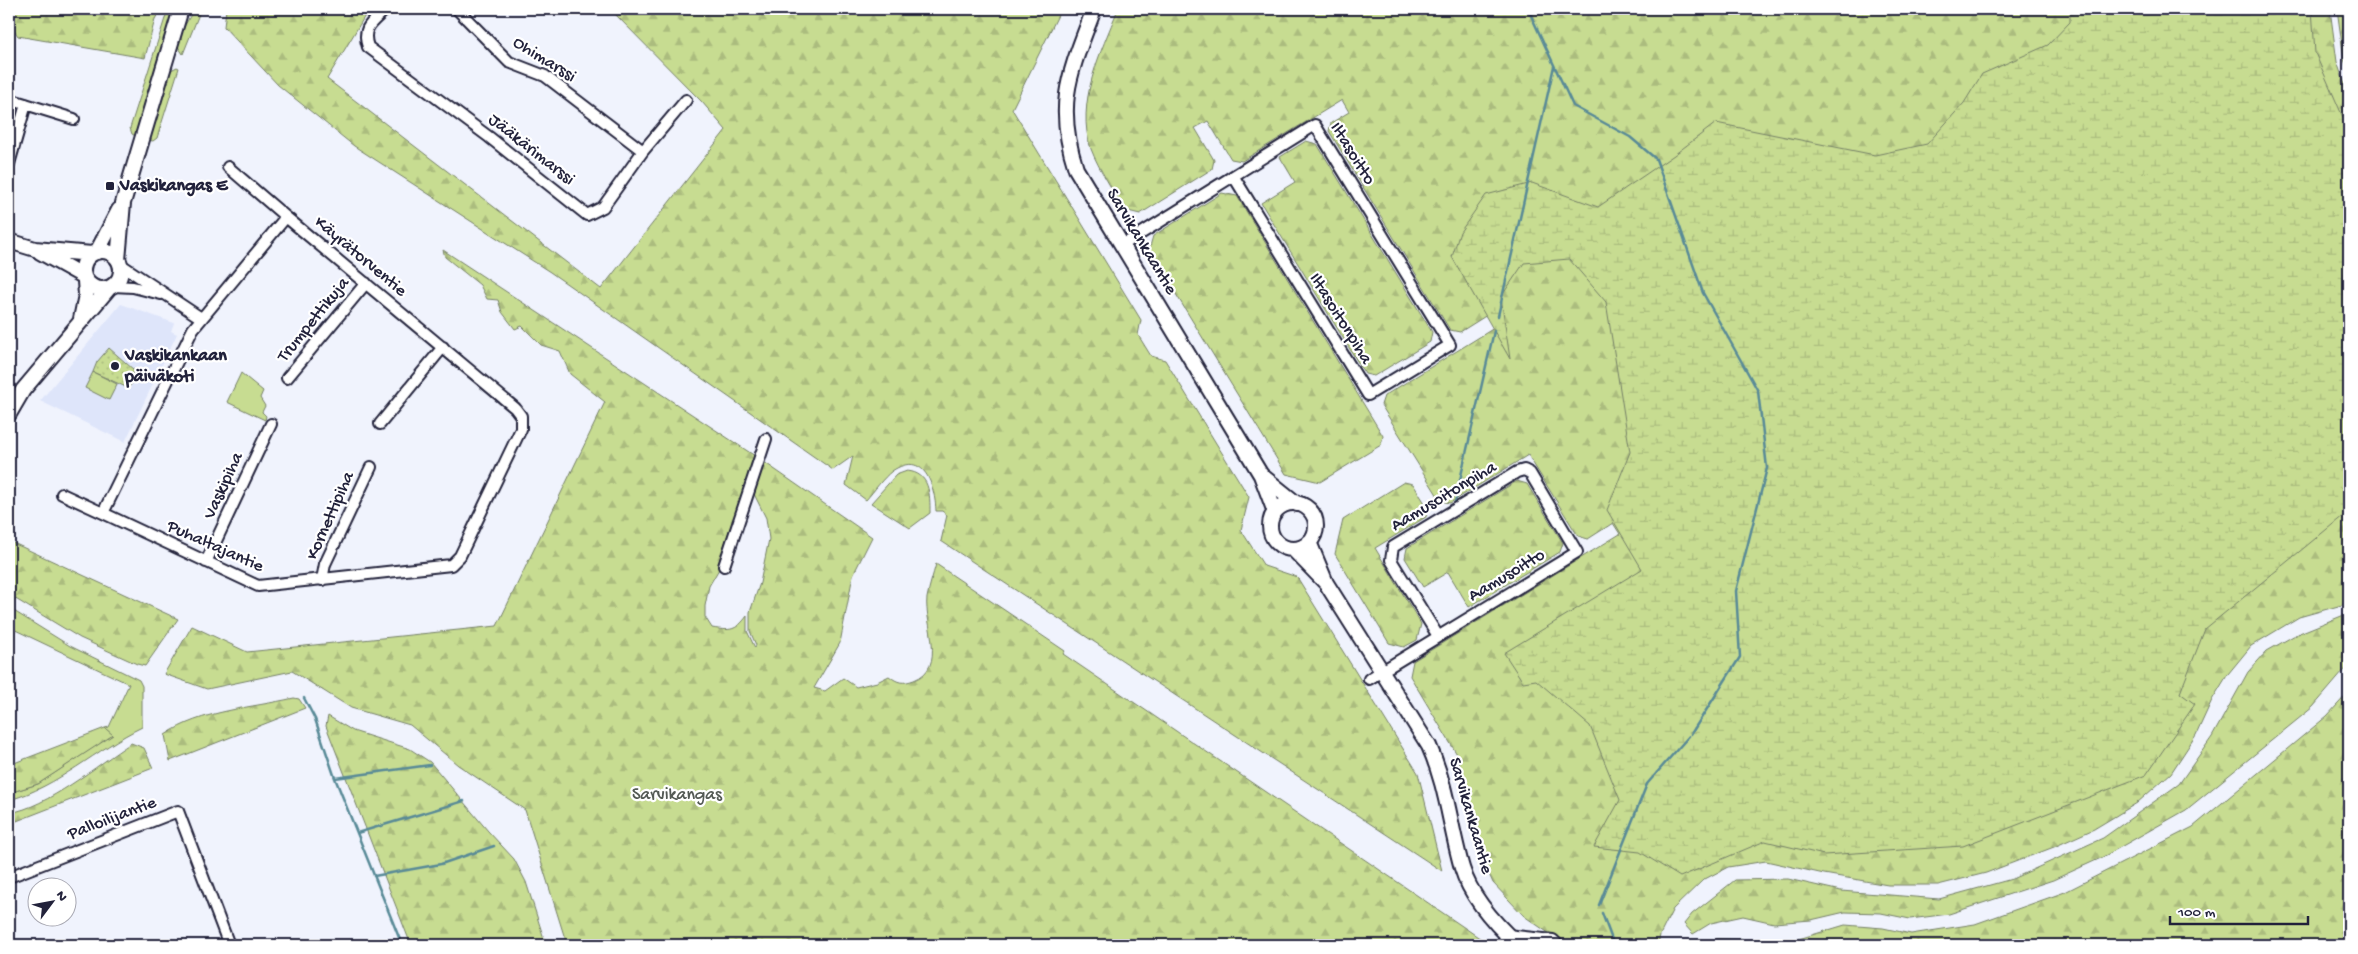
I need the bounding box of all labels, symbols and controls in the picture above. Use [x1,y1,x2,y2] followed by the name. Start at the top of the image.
[508,32,580,88] street label: Ohimarssi
[484,110,579,190] street label: Jääkärimarssi
[1325,119,1379,189] street label: Iltasoitto
[119,176,229,197] place label: Vaskikangas E
[104,180,116,192] marker: Vaskikangas E
[1101,185,1181,300] street label: Sarvikankaantie
[309,212,411,302] street label: Käyrätorventie
[1304,270,1377,369] street label: Iltasoitonpiha
[273,273,355,367] street label: Trumpettikuja
[124,346,227,388] place label: Vaskikankaan päiväkoti
[109,360,121,372] marker: Vaskikankaan päiväkoti
[199,448,249,524] street label: Vaskipiha
[1387,457,1501,537] street label: Aamusoitonpiha
[302,468,360,563] street label: Kornettipiha
[162,516,267,578] street label: Puhaltajantie
[1465,545,1549,607] street label: Aamusoitto
[1443,755,1497,877] street label: Sarvikankaantie
[632,785,723,806] park label: Sarvikangas
[64,792,160,846] street label: Palloilijantie
[28,876,78,926] north arrow
[51,888,71,905] text: N
[2170,894,2308,926] scale bar
[2177,904,2216,922] text: 100 m

